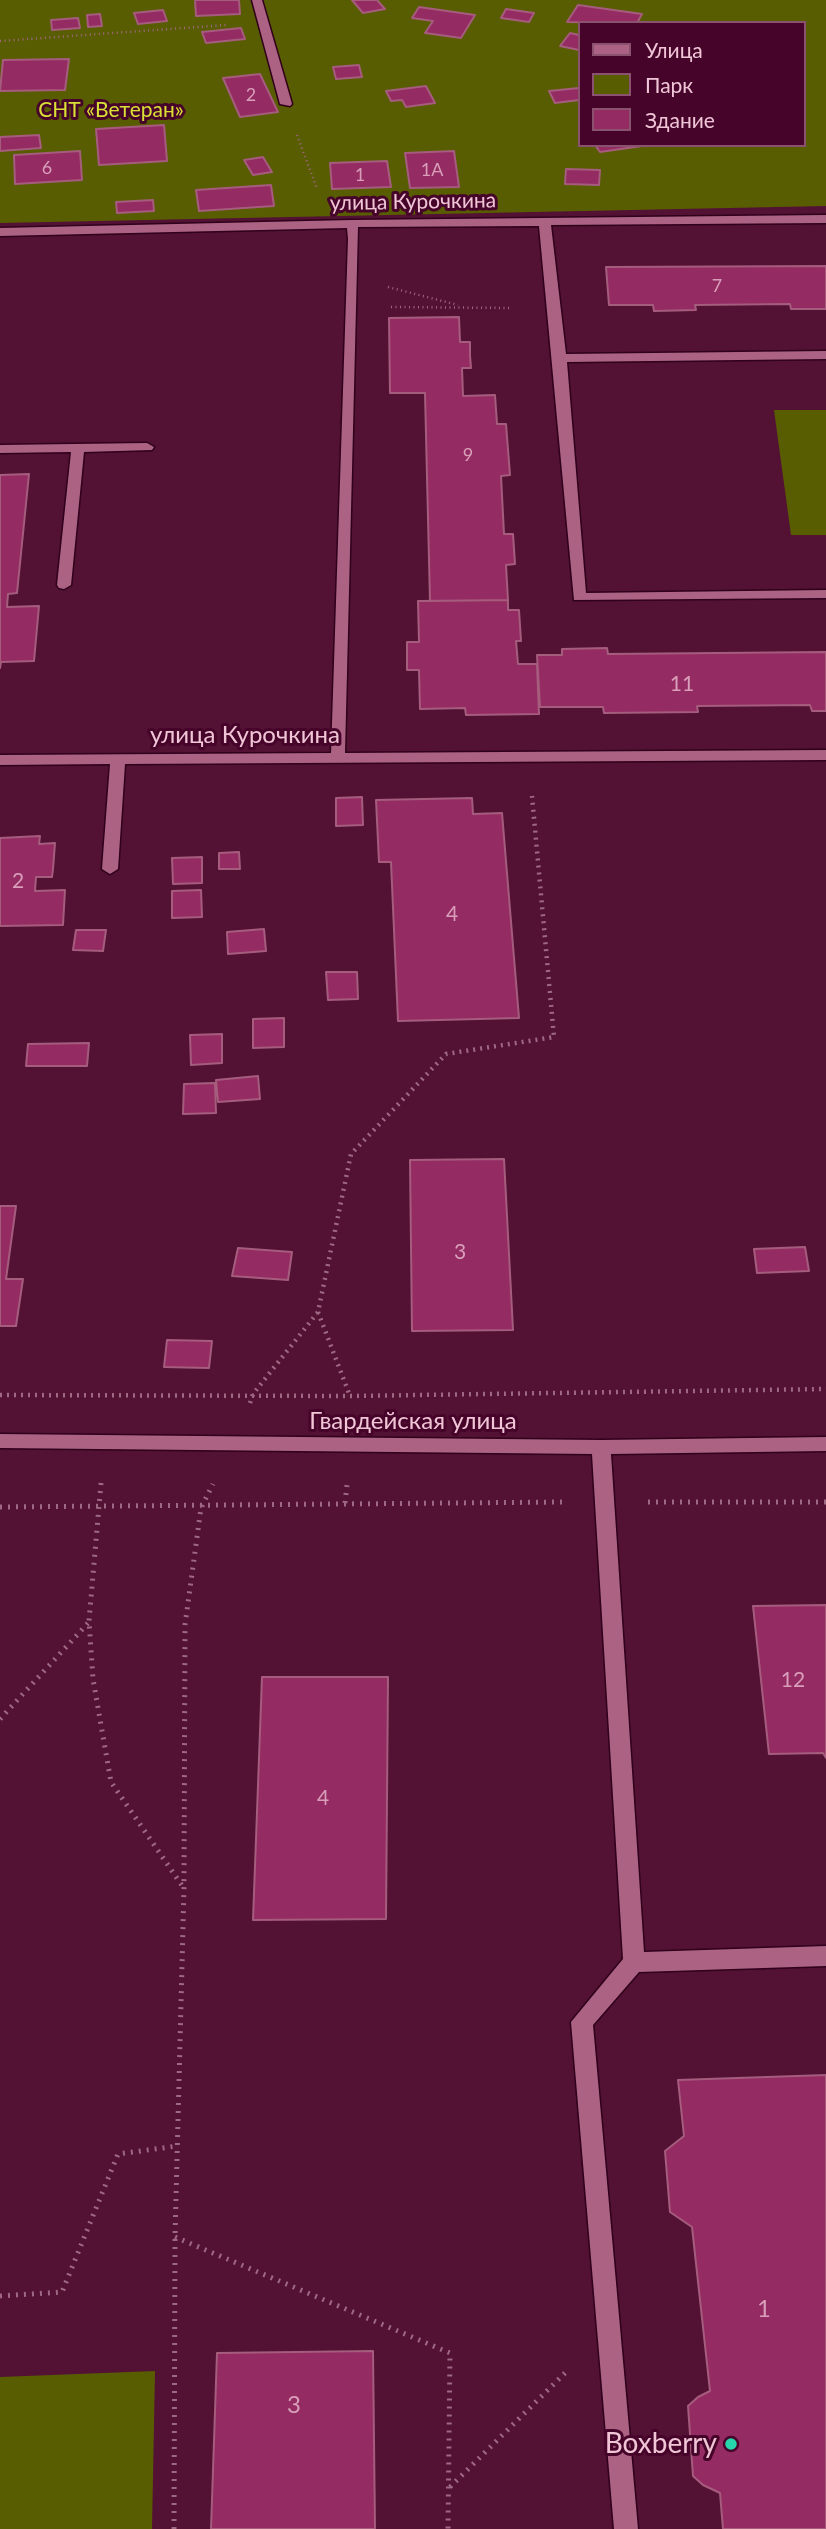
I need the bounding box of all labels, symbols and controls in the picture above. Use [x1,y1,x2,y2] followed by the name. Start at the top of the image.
[578,21,805,147] legend
[645,37,703,62] text: Улица
[645,72,693,97] text: Парк
[246,84,256,106] house number: 2
[38,97,184,123] park label: СНТ «Ветеран»
[645,107,715,132] text: Здание
[42,157,52,179] house number: 6
[421,159,443,181] house number: 1А
[355,164,365,186] house number: 1
[330,188,496,216] street label: улица Курочкина
[712,275,722,297] house number: 7
[463,444,473,466] house number: 9
[670,671,694,697] house number: 11
[150,721,340,749] street label: улица Курочкина
[12,868,24,894] house number: 2
[446,901,458,927] house number: 4
[454,1239,466,1265] house number: 3
[309,1407,517,1435] street label: Гвардейская улица
[781,1667,805,1693] house number: 12
[317,1785,329,1811] house number: 4
[757,2295,771,2323] house number: 1
[287,2391,301,2419] house number: 3
[605,2427,717,2461] place label: Boxberry
[723,2436,739,2452] marker: Boxberry

